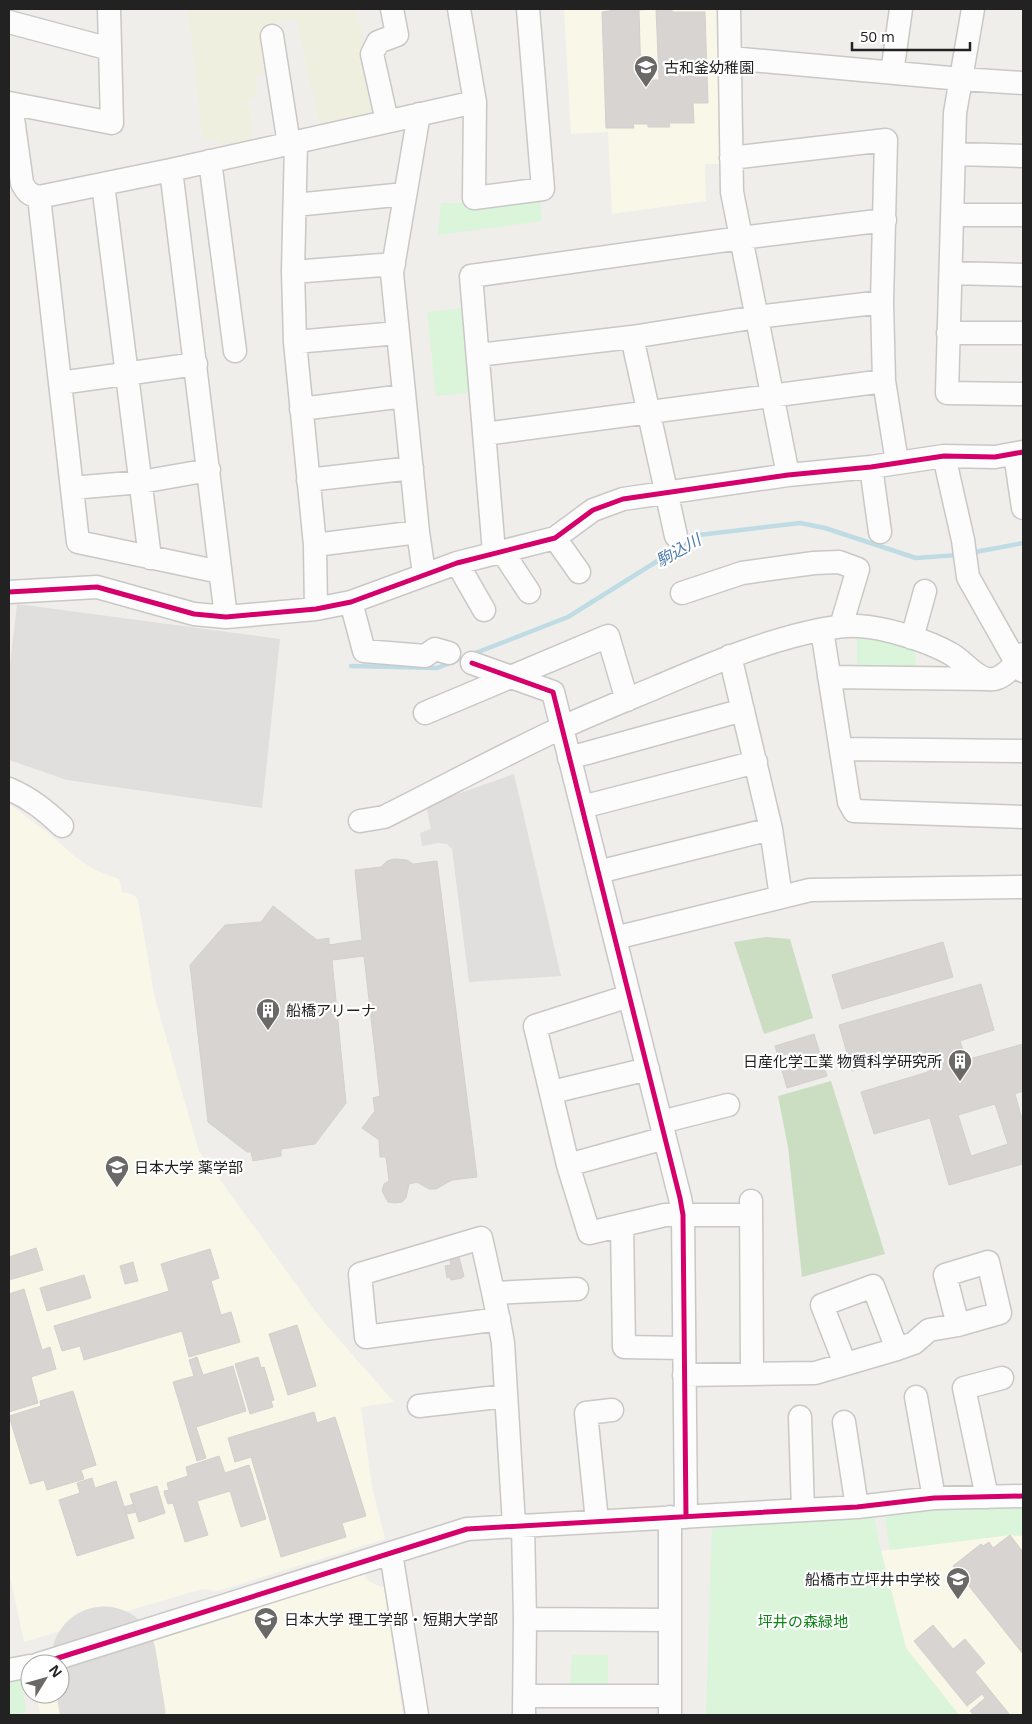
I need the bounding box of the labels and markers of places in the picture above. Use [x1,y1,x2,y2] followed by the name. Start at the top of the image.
[633,54,659,88] school or university icon: 古和釜幼稚園
[664,57,754,77] place label: 古和釜幼稚園
[255,997,281,1031] building icon: 船橋アリーナ
[286,1000,376,1020] place label: 船橋アリーナ
[947,1048,973,1082] building icon: 日産化学工業 物質科学研究所
[743,1051,942,1071] place label: 日産化学工業 物質科学研究所
[104,1154,130,1188] school or university icon: 日本大学 薬学部
[134,1157,243,1177] place label: 日本大学 薬学部
[945,1566,971,1600] school or university icon: 船橋市立坪井中学校
[805,1569,940,1589] place label: 船橋市立坪井中学校
[253,1606,279,1640] school or university icon: 日本大学 理工学部・短期大学部
[284,1609,498,1629] place label: 日本大学 理工学部・短期大学部

